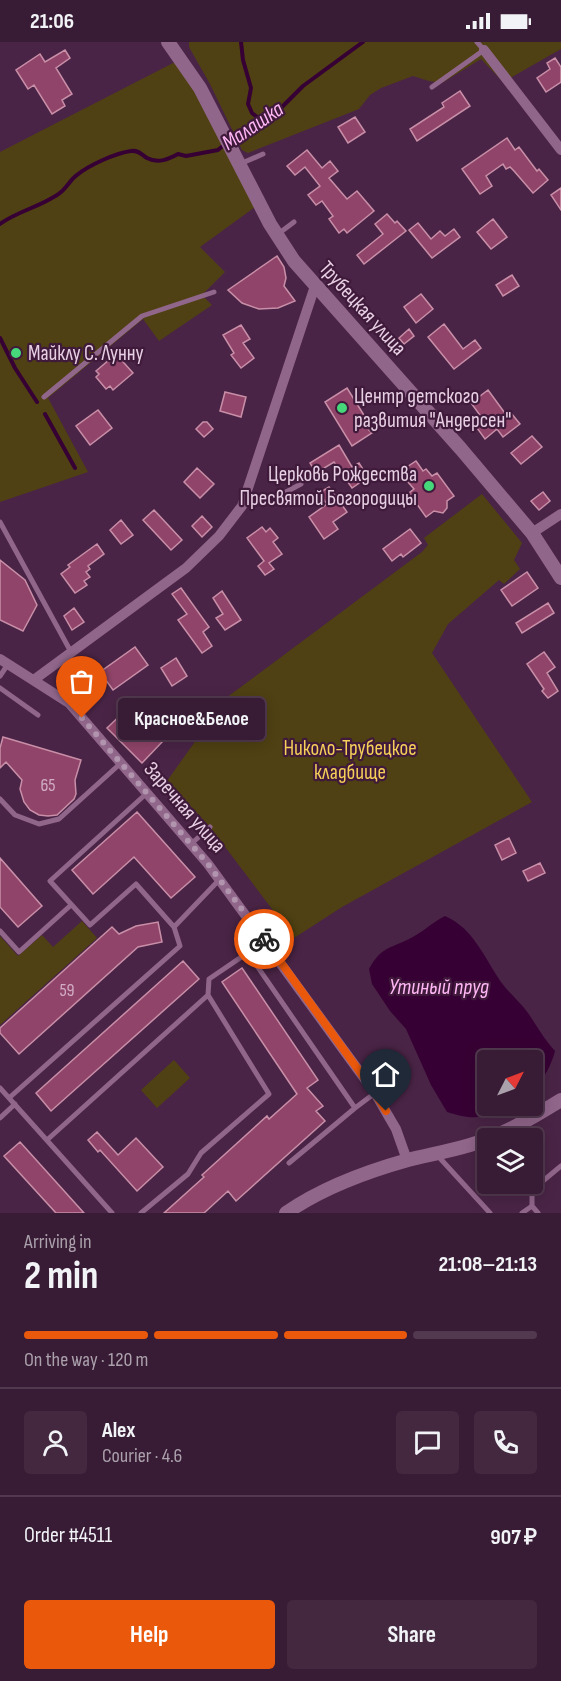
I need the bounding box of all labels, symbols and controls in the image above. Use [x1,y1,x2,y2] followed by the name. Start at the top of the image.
[30,8,74,35] text: 21:06
[217,96,289,157] water label: Малашка
[314,256,411,361] street label: Трубецкая улица
[28,341,144,366] place label: Майклу С. Лунну
[9,346,23,360] marker: Майклу С. Лунну
[354,384,511,433] place label: Центр детского развития "Андерсен"
[335,401,349,415] marker: Центр детского развития "Андерсен"
[239,462,417,511] place label: Церковь Рождества Пресвятой Богородицы
[422,479,436,493] marker: Церковь Рождества Пресвятой Богородицы
[56,656,107,718] pin
[65,665,98,698] icon: bag
[118,697,265,739] callout: Красное&Белое
[134,707,249,731] text: Красное&Белое
[283,736,417,785] park label: Николо-Трубецкое кладбище
[138,757,231,858] street label: Заречная улица
[40,775,56,796] house number: 65
[234,909,294,969] courier
[248,923,281,956] icon: bike
[389,974,489,1001] water label: Утиный пруд
[59,980,75,1001] house number: 59
[360,1049,411,1111] pin
[477,1050,543,1116] north arrow
[477,1050,543,1194] map controls
[369,1058,402,1091] icon: home
[477,1128,543,1194] button: layers
[24,1230,92,1254] text: Arriving in
[438,1251,537,1278] text: 21:08–21:13
[24,1253,98,1300] text: 2 min
[24,1348,148,1372] text: On the way · 120 m
[24,1411,87,1474] button: person
[396,1411,459,1474] button: chat
[474,1411,537,1474] button: phone
[102,1417,135,1444] text: Alex
[102,1444,182,1468] text: Courier · 4.6
[24,1522,112,1549] text: Order #4511
[490,1524,537,1551] text: 907 ₽
[24,1600,275,1669] button: Help
[287,1600,537,1669] button: Share

